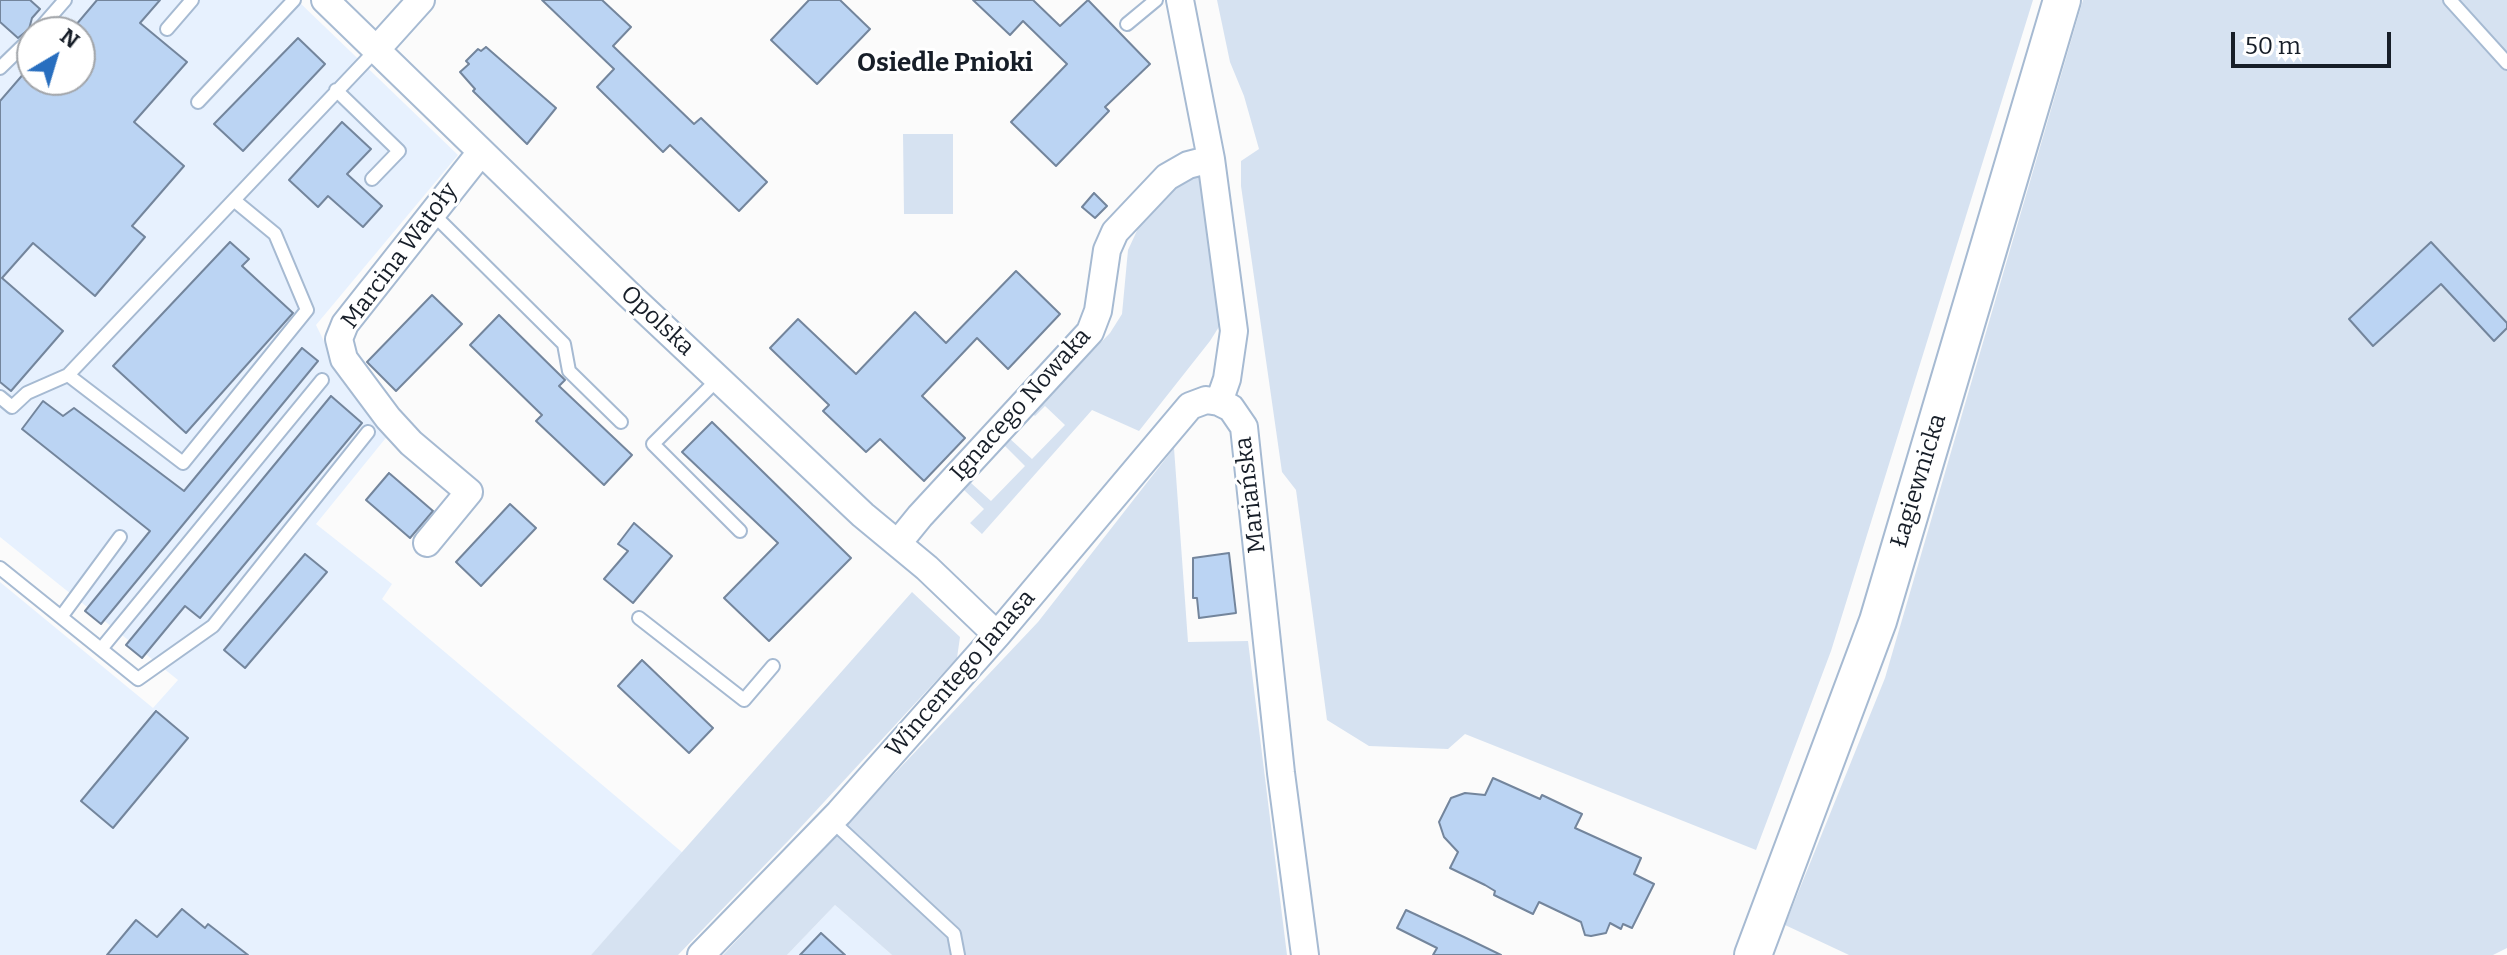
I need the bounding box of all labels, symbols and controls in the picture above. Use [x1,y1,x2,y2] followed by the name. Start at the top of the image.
[16,16,96,96] north arrow
[2235,16,2395,66] scale bar
[55,22,85,54] text: N
[2245,32,2301,60] text: 50 m
[857,48,1033,80] district label: Osiedle Pnioki
[336,177,464,335] street label: Marcina Watoły
[614,280,700,362] street label: Opolska
[945,323,1097,487] street label: Ignacego Nowaka
[1885,410,1953,552] street label: Łagiewnicka
[1230,435,1272,555] street label: Mariańska
[880,584,1042,764] street label: Wincentego Janasa

